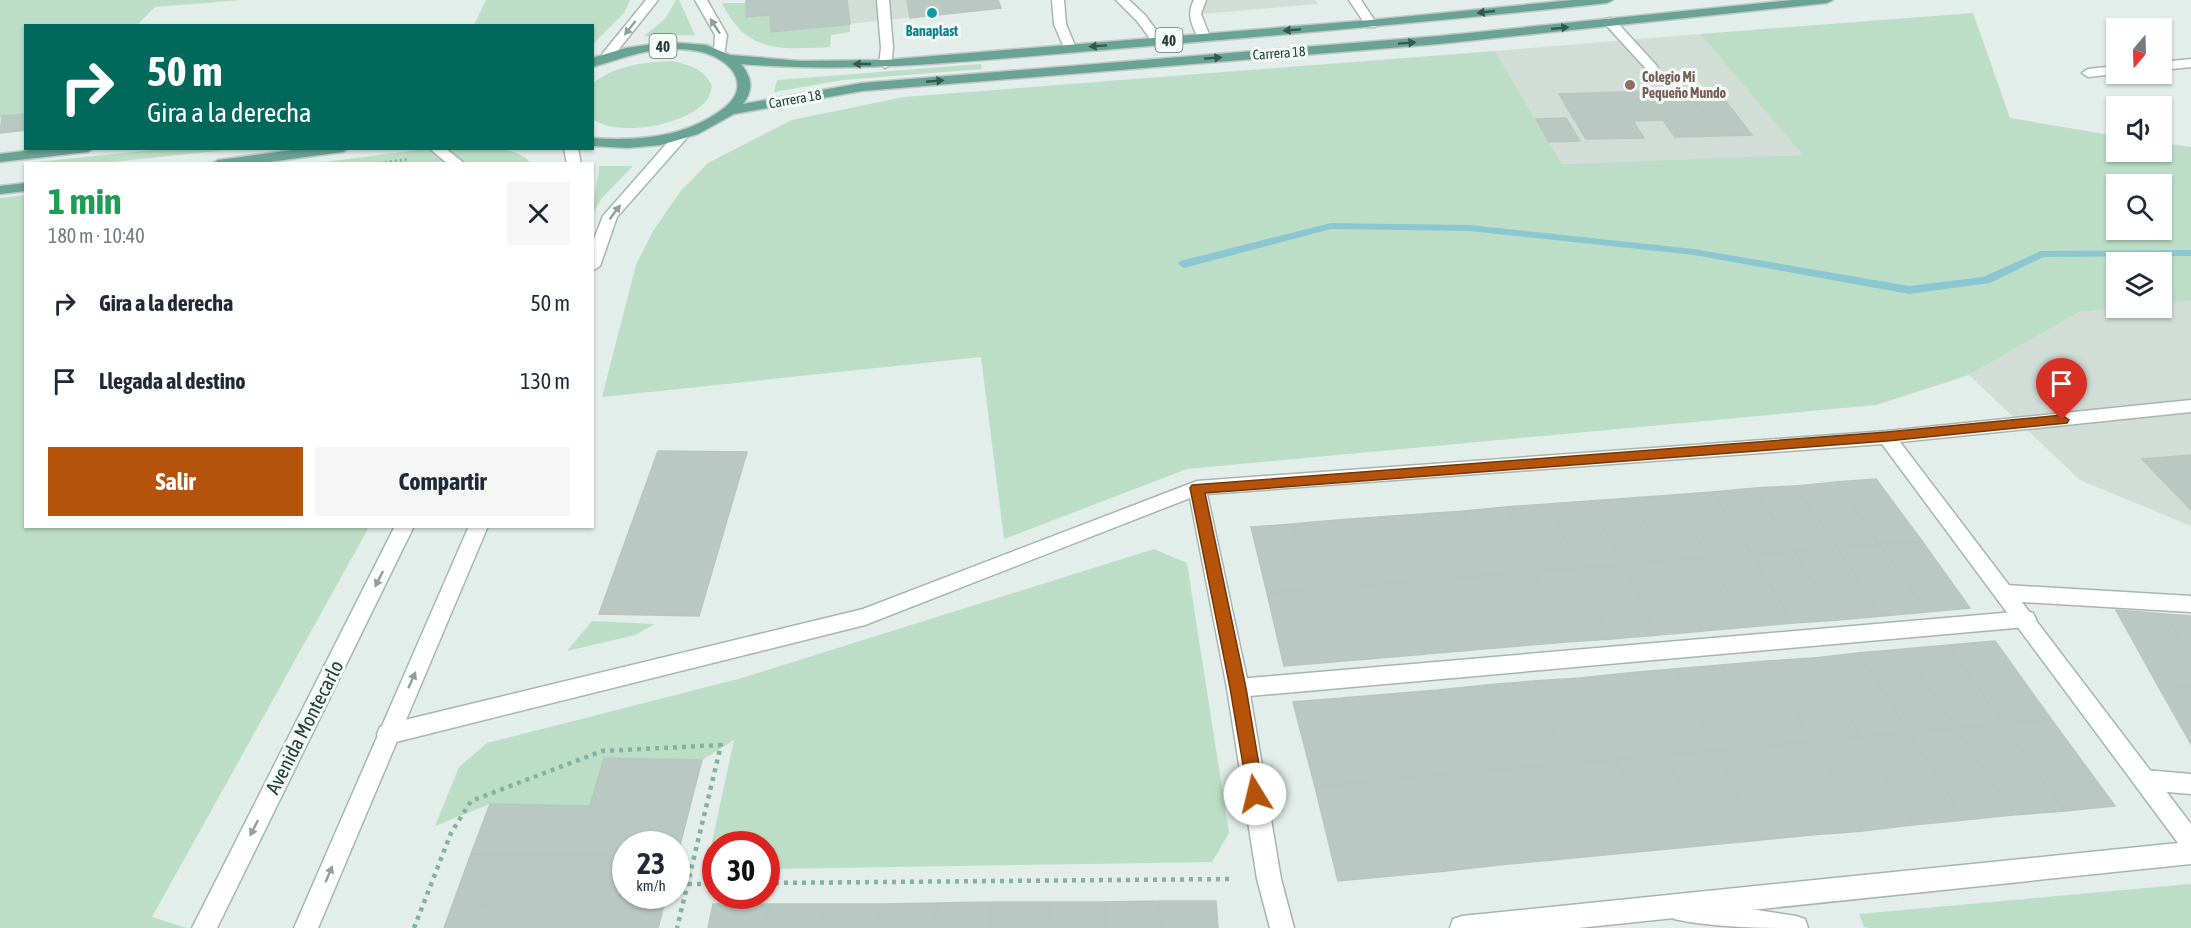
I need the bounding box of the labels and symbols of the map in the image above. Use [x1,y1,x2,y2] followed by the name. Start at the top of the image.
[925,6,939,20] marker: Banaplast
[1477,7,1496,17] one-way arrow
[710,18,721,34] one-way arrow
[2106,18,2172,84] north arrow
[625,21,637,36] one-way arrow
[906,23,958,39] place label: Banaplast
[1551,23,1570,32] one-way arrow
[1283,25,1302,35] one-way arrow
[1156,28,1182,52] road number: 40
[650,34,676,58] road number: 40
[1398,38,1417,47] one-way arrow
[1088,41,1107,50] one-way arrow
[1252,43,1306,63] street label: Carrera 18
[1203,53,1222,63] one-way arrow
[852,59,871,69] one-way arrow
[1642,69,1727,101] place label: Colegio Mi Pequeño Mundo
[925,76,944,86] one-way arrow
[1623,78,1637,92] marker: Colegio Mi Pequeño Mundo
[768,86,823,111] street label: Carrera 18
[609,204,621,220] one-way arrow
[2036,358,2087,420] pin
[374,570,383,587] one-way arrow
[260,656,348,798] street label: Avenida Montecarlo
[407,672,416,689] one-way arrow
[1223,762,1287,826] position arrow
[249,820,259,837] one-way arrow
[702,831,780,909] speed limit sign: 30
[324,865,334,883] one-way arrow

